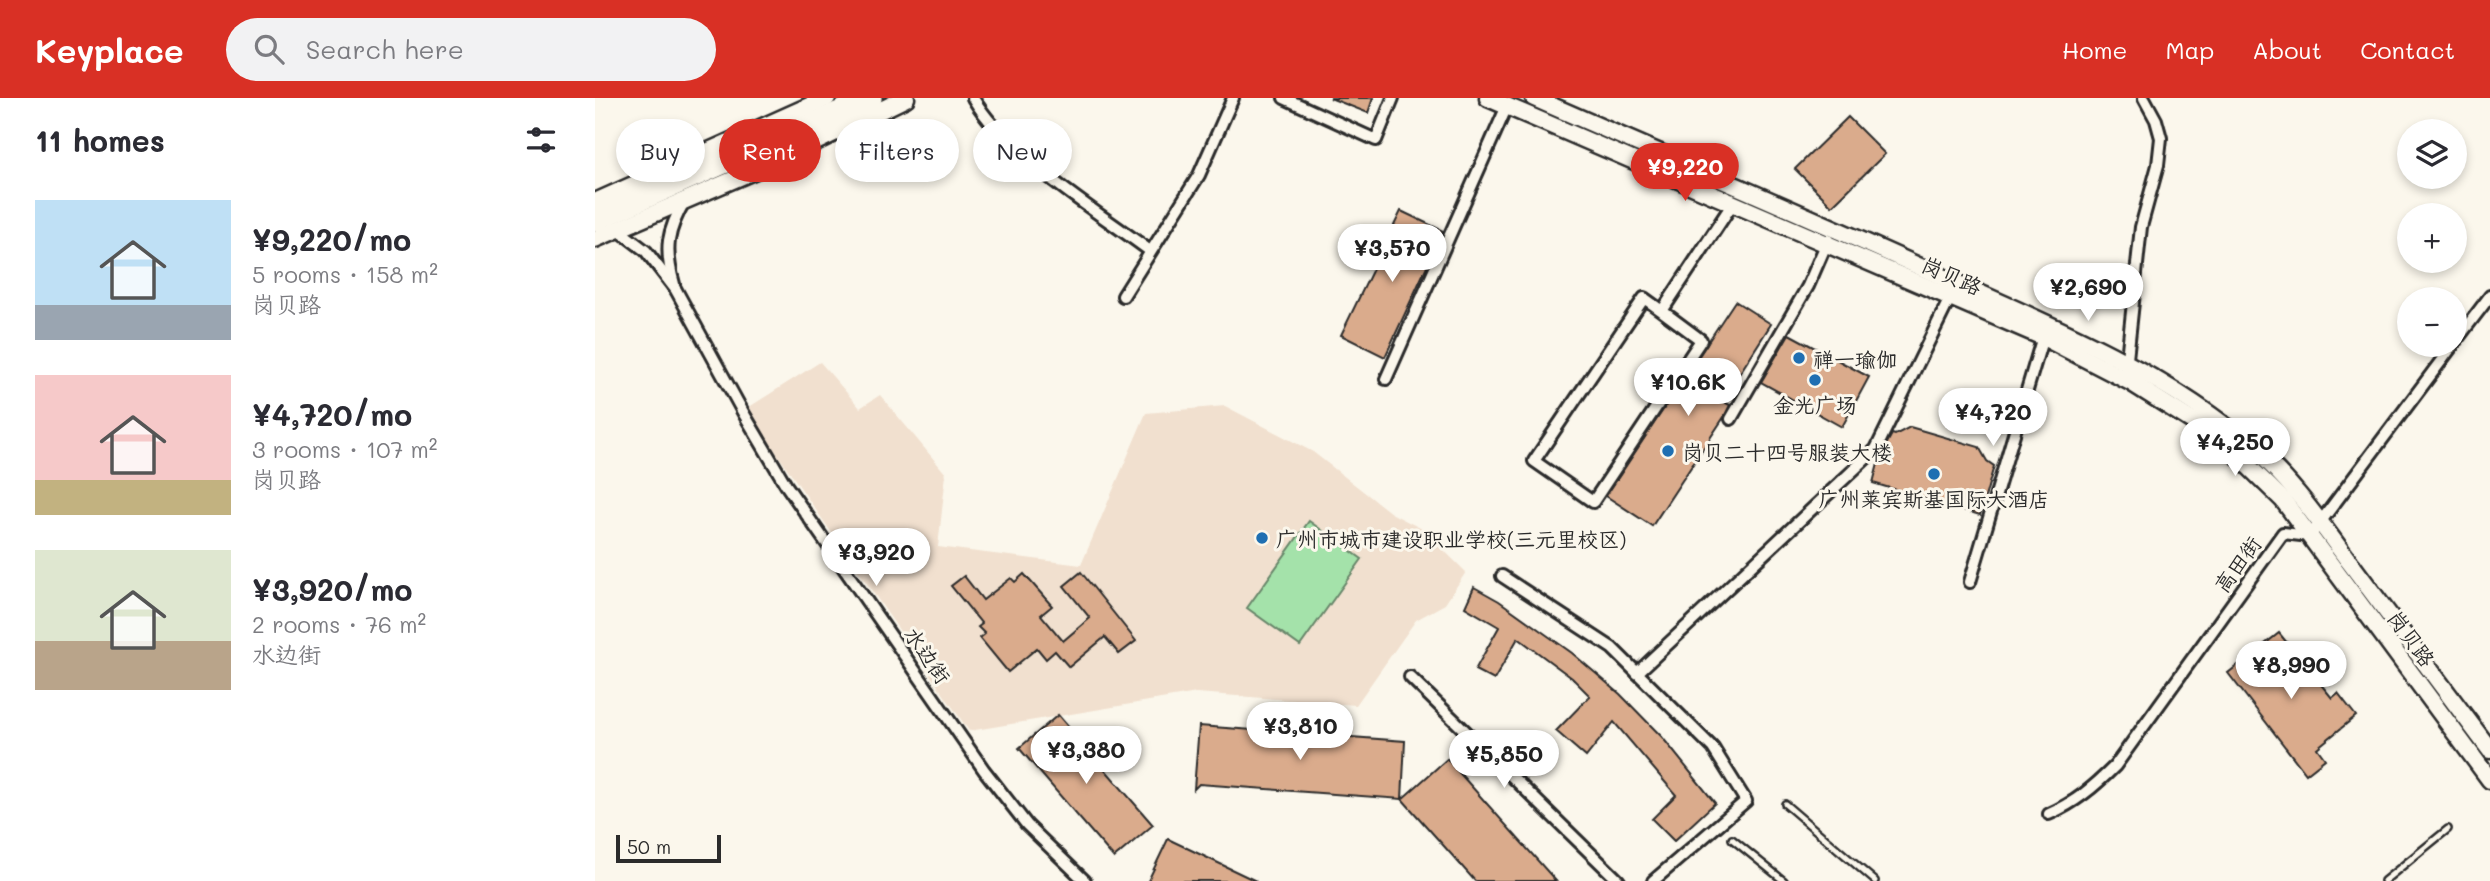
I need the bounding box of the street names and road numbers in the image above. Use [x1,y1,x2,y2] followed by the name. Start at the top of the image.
[1918,250,1986,300] street label: 岗贝路
[2208,531,2266,597] street label: 高田街
[2383,605,2441,671] street label: 岗贝路
[899,621,957,689] street label: 水边街

